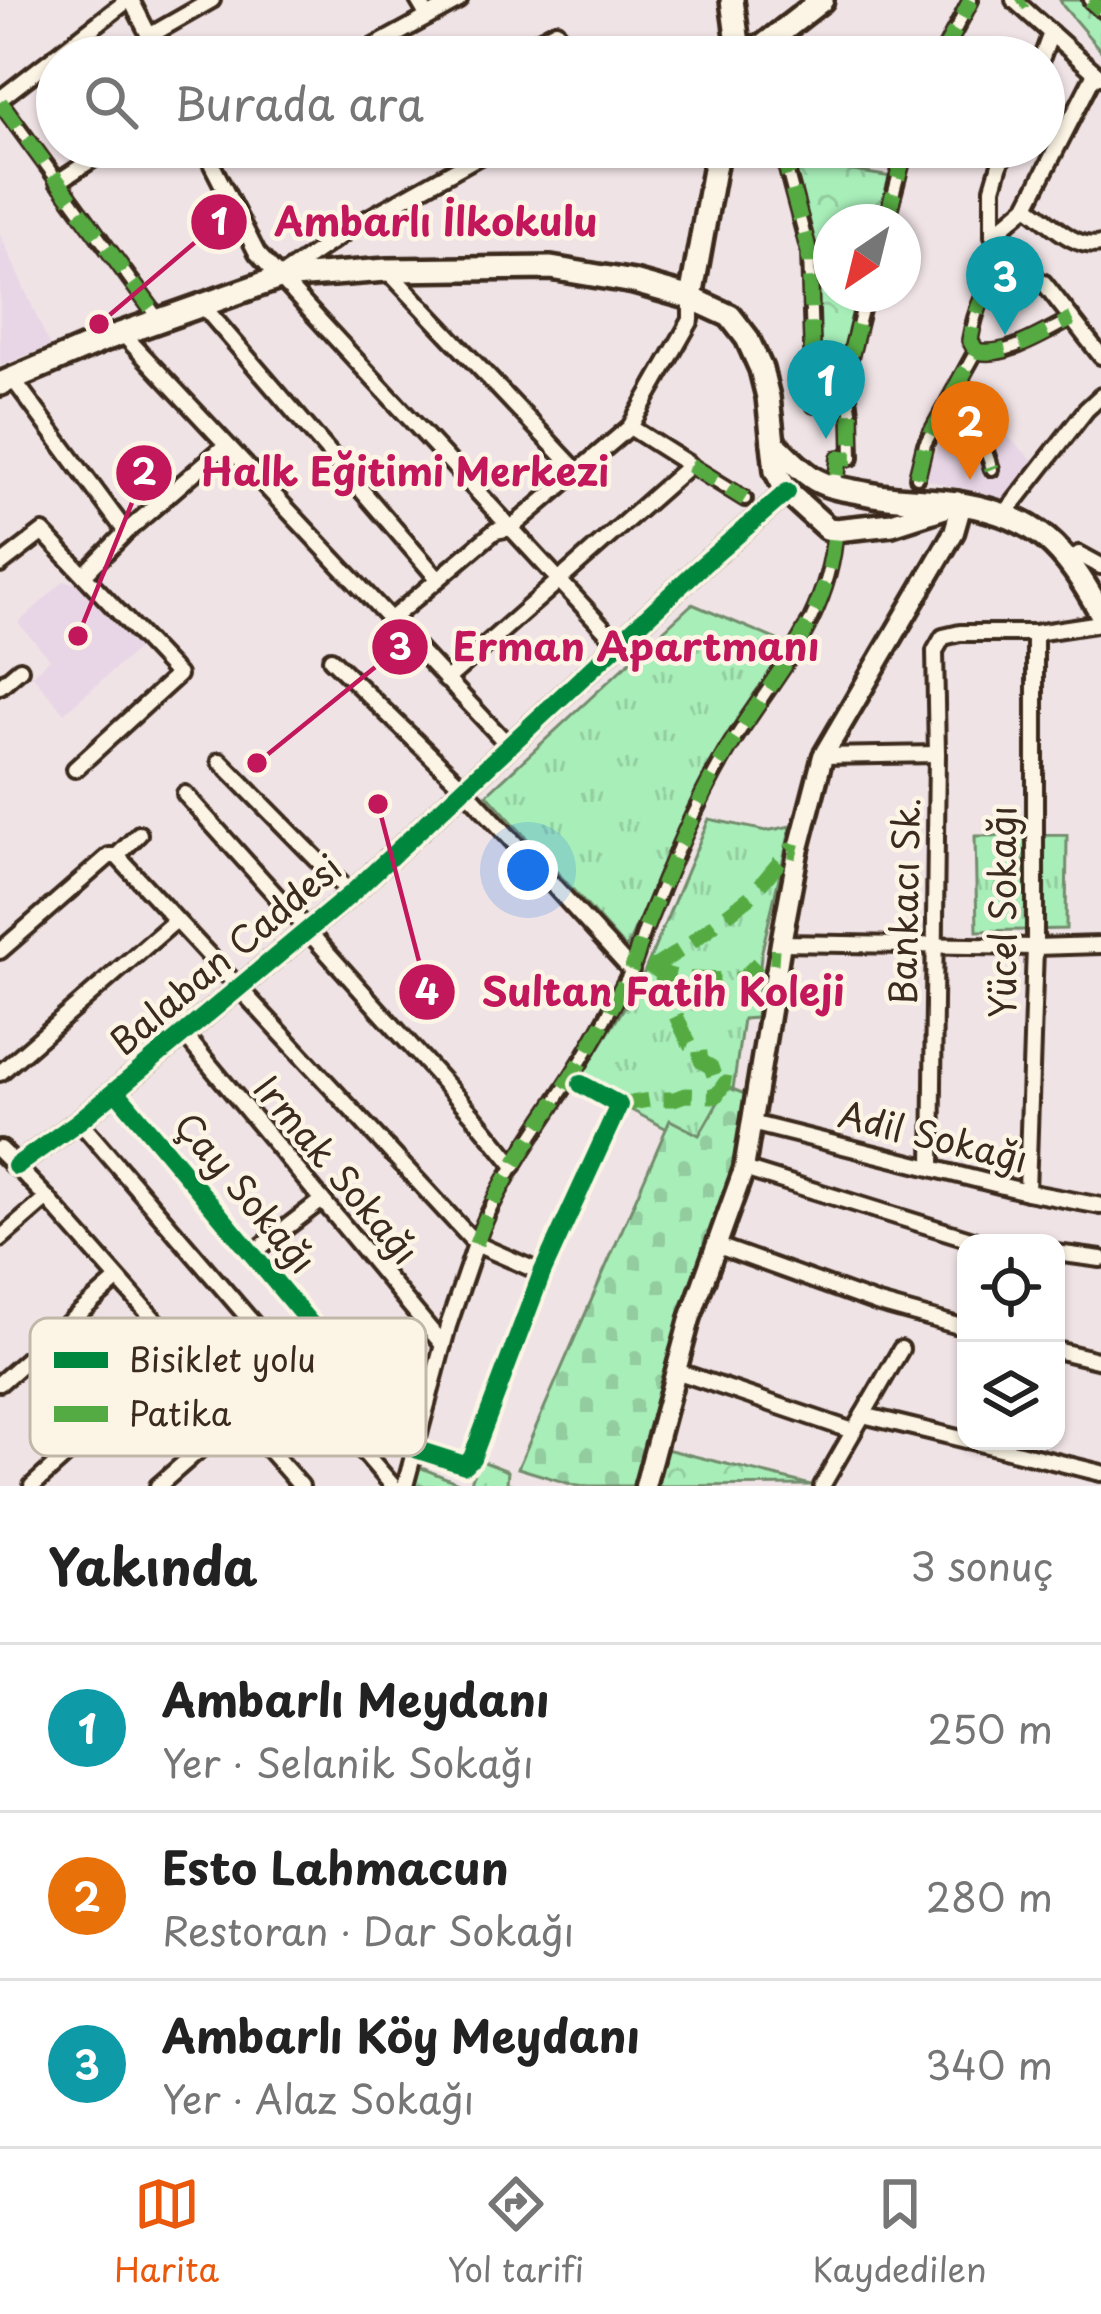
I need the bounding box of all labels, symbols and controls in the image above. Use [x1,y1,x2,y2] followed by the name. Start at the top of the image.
[36,36,1065,168] search box
[174,68,424,136] text: Burada ara
[78,69,144,135] icon: search
[189,185,623,260] callout: Ambarlı İlkokulu
[273,190,598,249] text: Ambarlı İlkokulu
[210,193,228,247] text: 1
[813,204,921,312] north arrow
[966,236,1044,335] pin: 3
[787,340,865,439] pin: 1
[931,381,1009,480] pin: 2
[114,435,636,510] callout: Halk Eğitimi Merkezi
[201,440,609,499] text: Halk Eğitimi Merkezi
[131,443,157,497] text: 2
[370,610,842,685] callout: Erman Apartmanı
[453,615,819,674] text: Erman Apartmanı
[388,618,412,672] text: 3
[874,796,932,1005] street label: Bankacı Sk.
[974,806,1028,1018] street label: Yücel Sokağı
[97,840,352,1067] street label: Balaban Caddesi
[498,840,558,900] your location
[397,955,868,1030] callout: Sultan Fatih Koleji
[482,960,844,1019] text: Sultan Fatih Koleji
[415,963,439,1017] text: 4
[242,1062,433,1275] street label: Irmak Sokağı
[833,1085,1034,1185] street label: Adil Sokağı
[163,1099,330,1284] street label: Çay Sokağı
[957,1234,1065,1450] map controls
[957,1234,1065,1342] button: locate
[30,1318,426,1456] legend
[129,1333,316,1383] text: Bisiklet yolu
[957,1342,1065,1450] button: layers
[129,1387,232,1437] text: Patika
[48,1526,258,1603] text: Yakında
[910,1535,1053,1594] text: 3 sonuç
[162,1664,549,1732] text: Ambarlı Meydanı
[78,1698,96,1757] text: 1
[928,1698,1053,1757] text: 250 m
[162,1732,534,1791] text: Yer · Selanik Sokağı
[162,1832,509,1900] text: Esto Lahmacun
[73,1866,101,1925] text: 2
[926,1866,1053,1925] text: 280 m
[162,1900,574,1959] text: Restoran · Dar Sokağı
[162,2000,640,2068] text: Ambarlı Köy Meydanı
[74,2034,100,2093] text: 3
[925,2034,1053,2093] text: 340 m
[162,2068,474,2127] text: Yer · Alaz Sokağı
[114,2171,219,2293] tab: Harita
[447,2171,584,2293] tab: Yol tarifi
[813,2171,987,2293] tab: Kaydedilen

